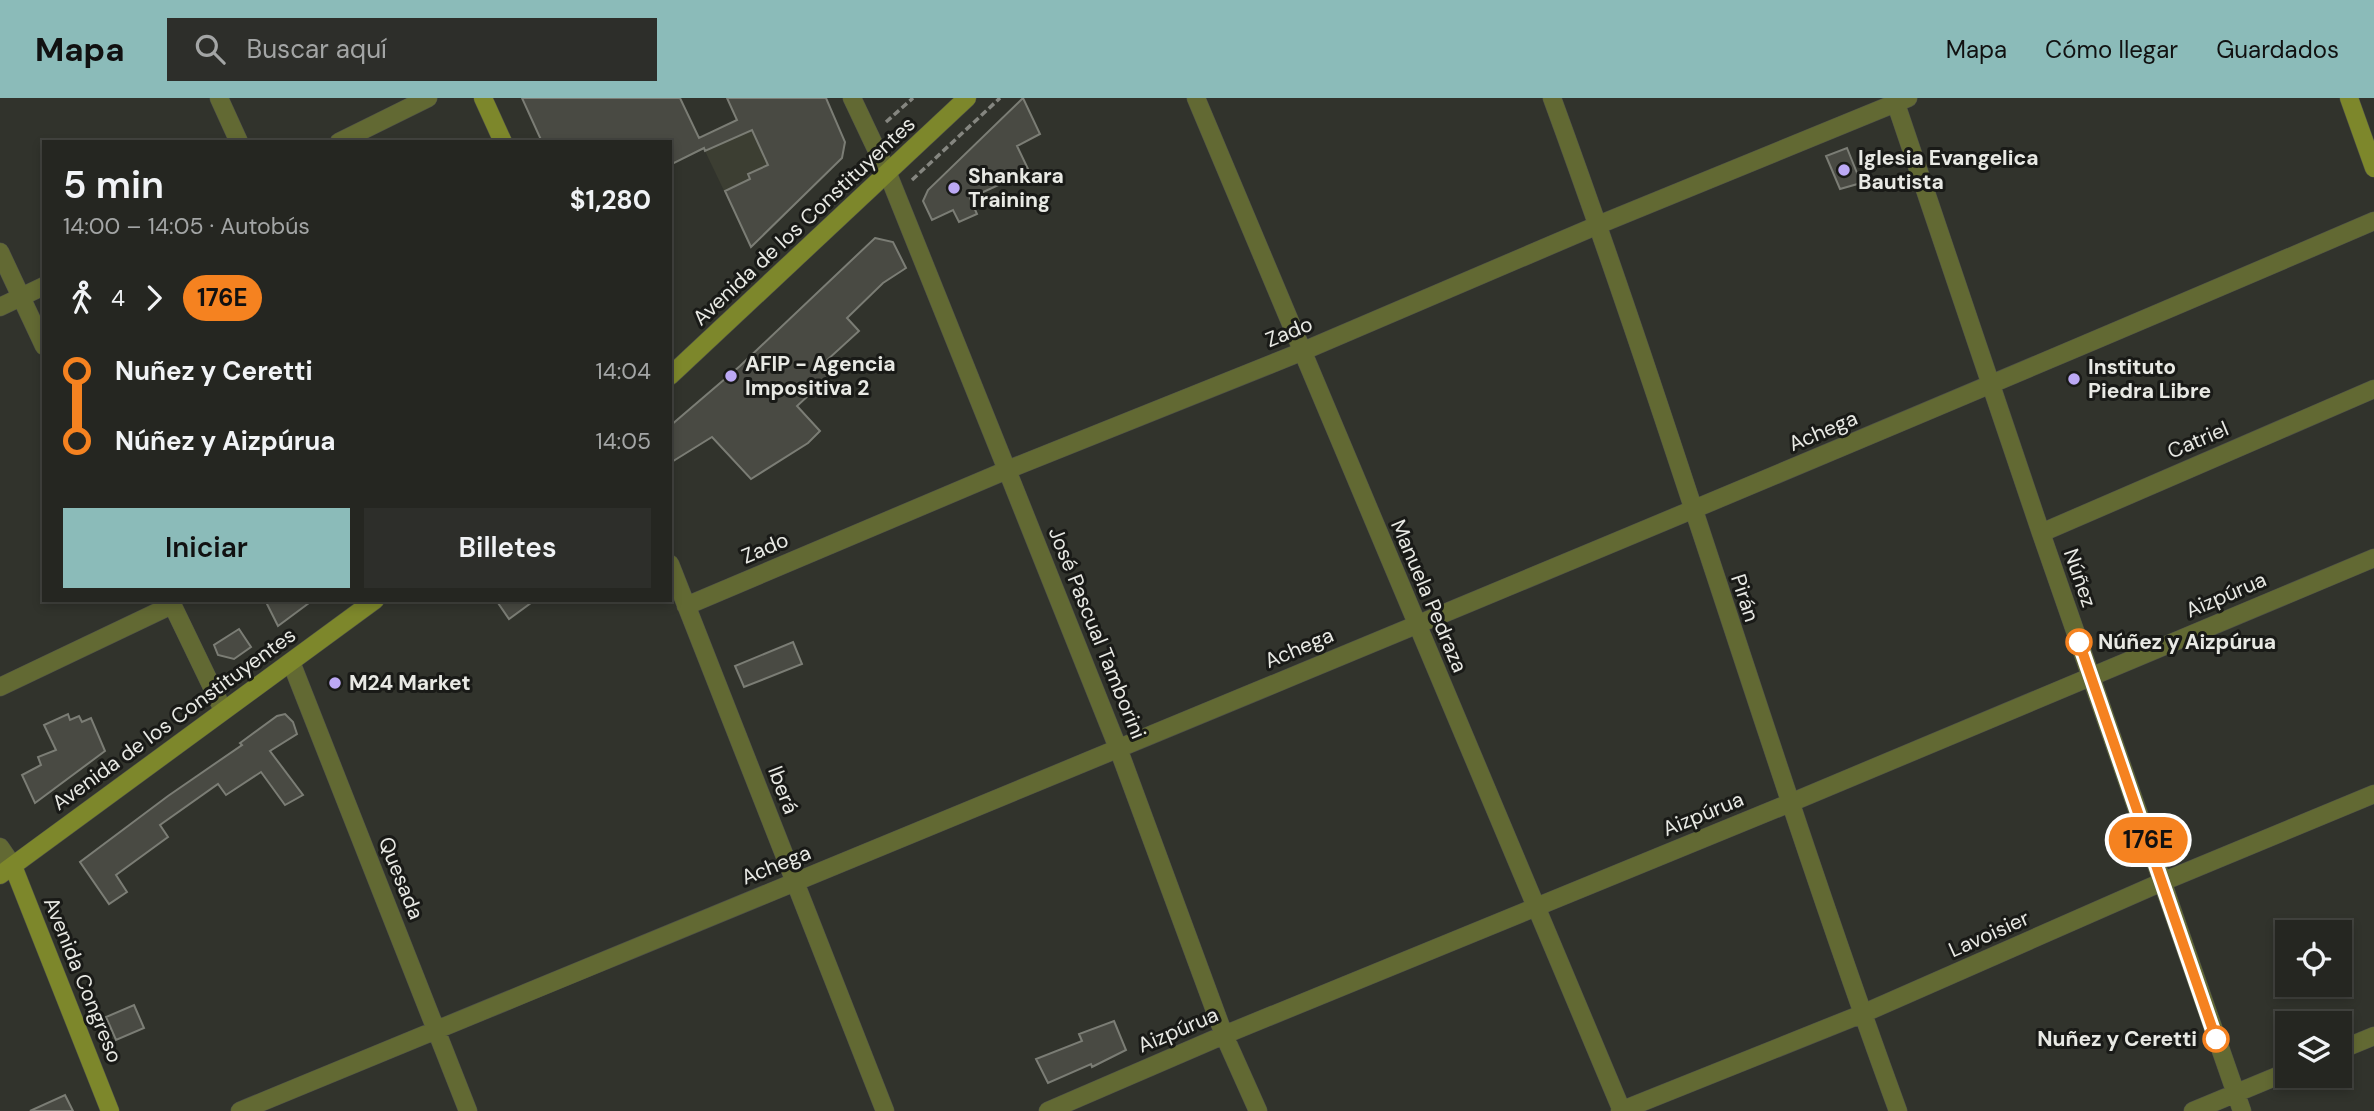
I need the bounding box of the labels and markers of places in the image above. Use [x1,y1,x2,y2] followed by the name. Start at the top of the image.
[1858,144,2039,196] place label: Iglesia Evangelica Bautista
[968,162,1064,214] place label: Shankara Training
[1836,162,1852,178] marker: Iglesia Evangelica Bautista
[946,180,962,196] marker: Shankara Training
[745,350,896,402] place label: AFIP - Agencia Impositiva 2
[2088,353,2211,405] place label: Instituto Piedra Libre
[723,368,739,384] marker: AFIP - Agencia Impositiva 2
[2066,371,2082,387] marker: Instituto Piedra Libre
[2098,628,2276,656] place label: Núñez y Aizpúrua
[2066,629,2092,655] marker: Núñez y Aizpúrua
[349,669,471,697] place label: M24 Market
[327,675,343,691] marker: M24 Market
[2037,1025,2197,1053] place label: Nuñez y Ceretti
[2203,1026,2229,1052] marker: Nuñez y Ceretti

